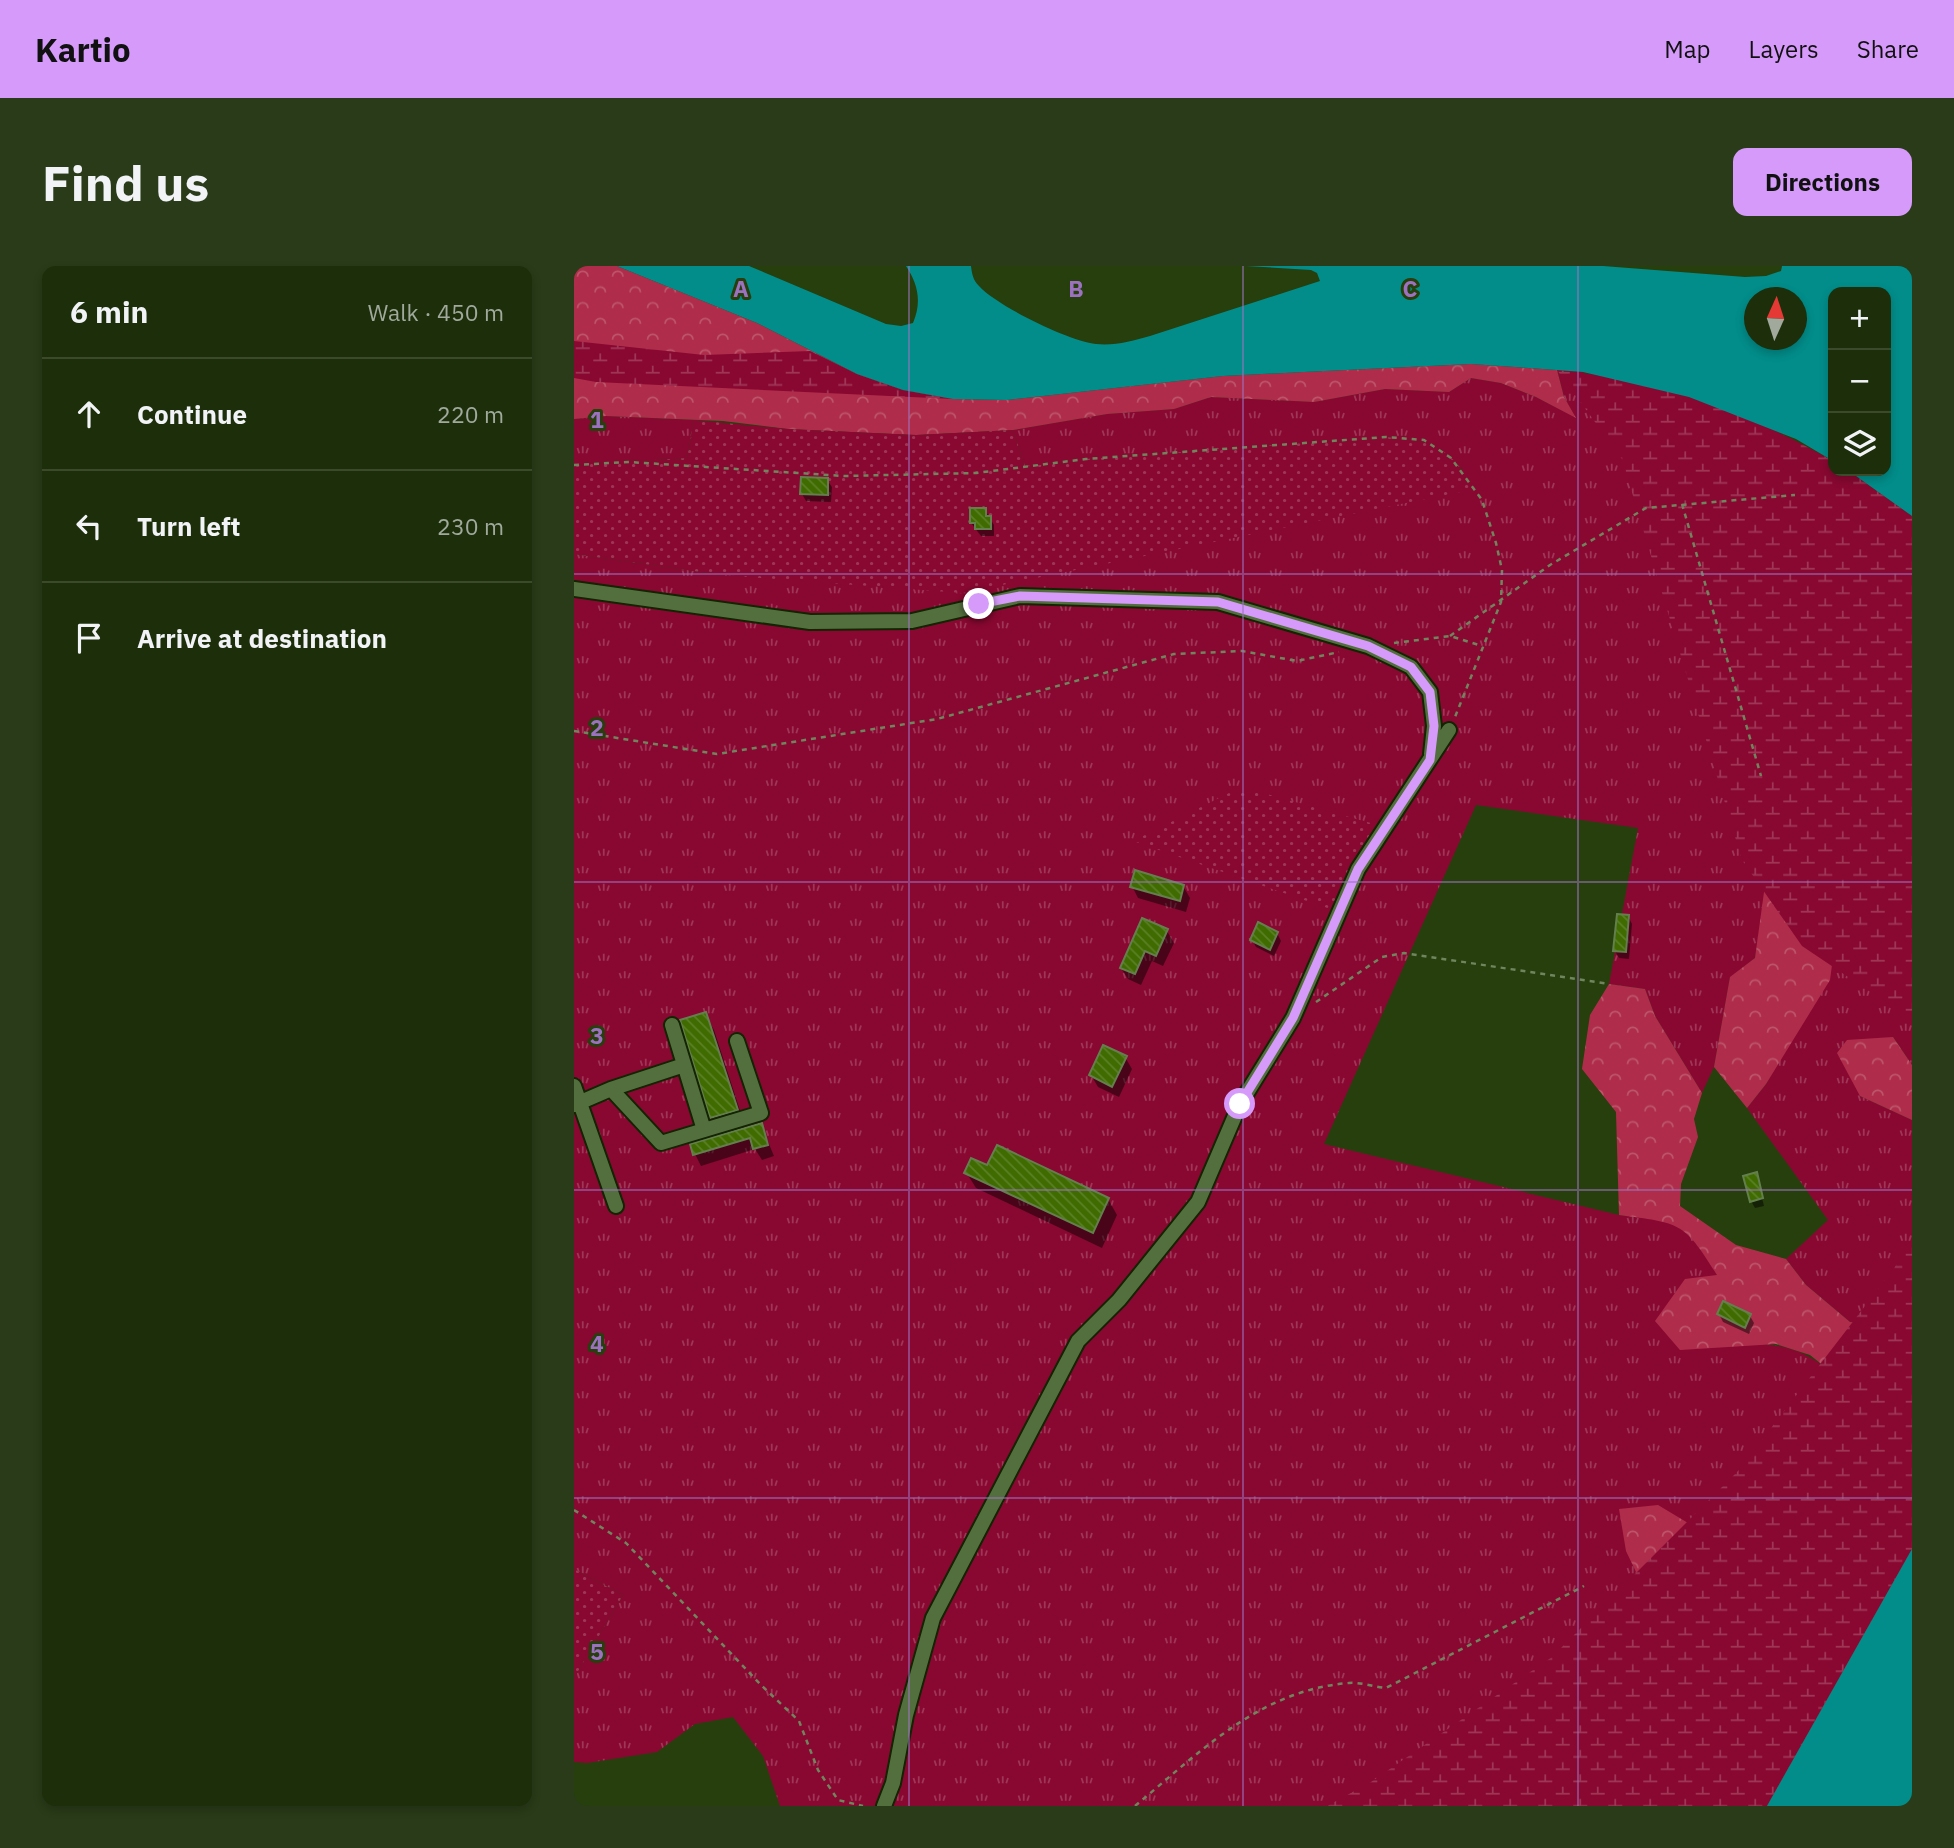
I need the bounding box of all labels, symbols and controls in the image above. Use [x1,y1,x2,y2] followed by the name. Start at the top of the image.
[35,28,131,71] text: Kartio
[1664,33,1711,65] text: Map
[1749,33,1819,65] text: Layers
[1857,33,1919,65] text: Share
[1733,148,1912,216] button: Directions
[42,151,209,214] text: Find us
[733,273,749,303] text: A
[1068,273,1084,303] text: B
[1403,273,1418,303] text: C
[1744,287,1807,350] north arrow
[1828,287,1891,476] map controls
[1828,287,1891,350] button: +
[70,292,148,331] text: 6 min
[368,297,504,327] text: Walk · 450 m
[1828,350,1891,413] button: −
[70,395,108,433] icon: ahead
[137,397,247,431] text: Continue
[437,399,504,429] text: 220 m
[590,404,604,434] text: 1
[1828,413,1891,476] button: layers
[70,507,108,545] icon: left
[137,509,240,543] text: Turn left
[437,511,504,541] text: 230 m
[963,588,994,619] route end
[70,619,108,657] icon: arrive
[137,621,387,655] text: Arrive at destination
[590,712,604,742] text: 2
[590,1020,604,1050] text: 3
[1224,1088,1255,1119] route start
[590,1328,604,1358] text: 4
[590,1636,604,1666] text: 5

